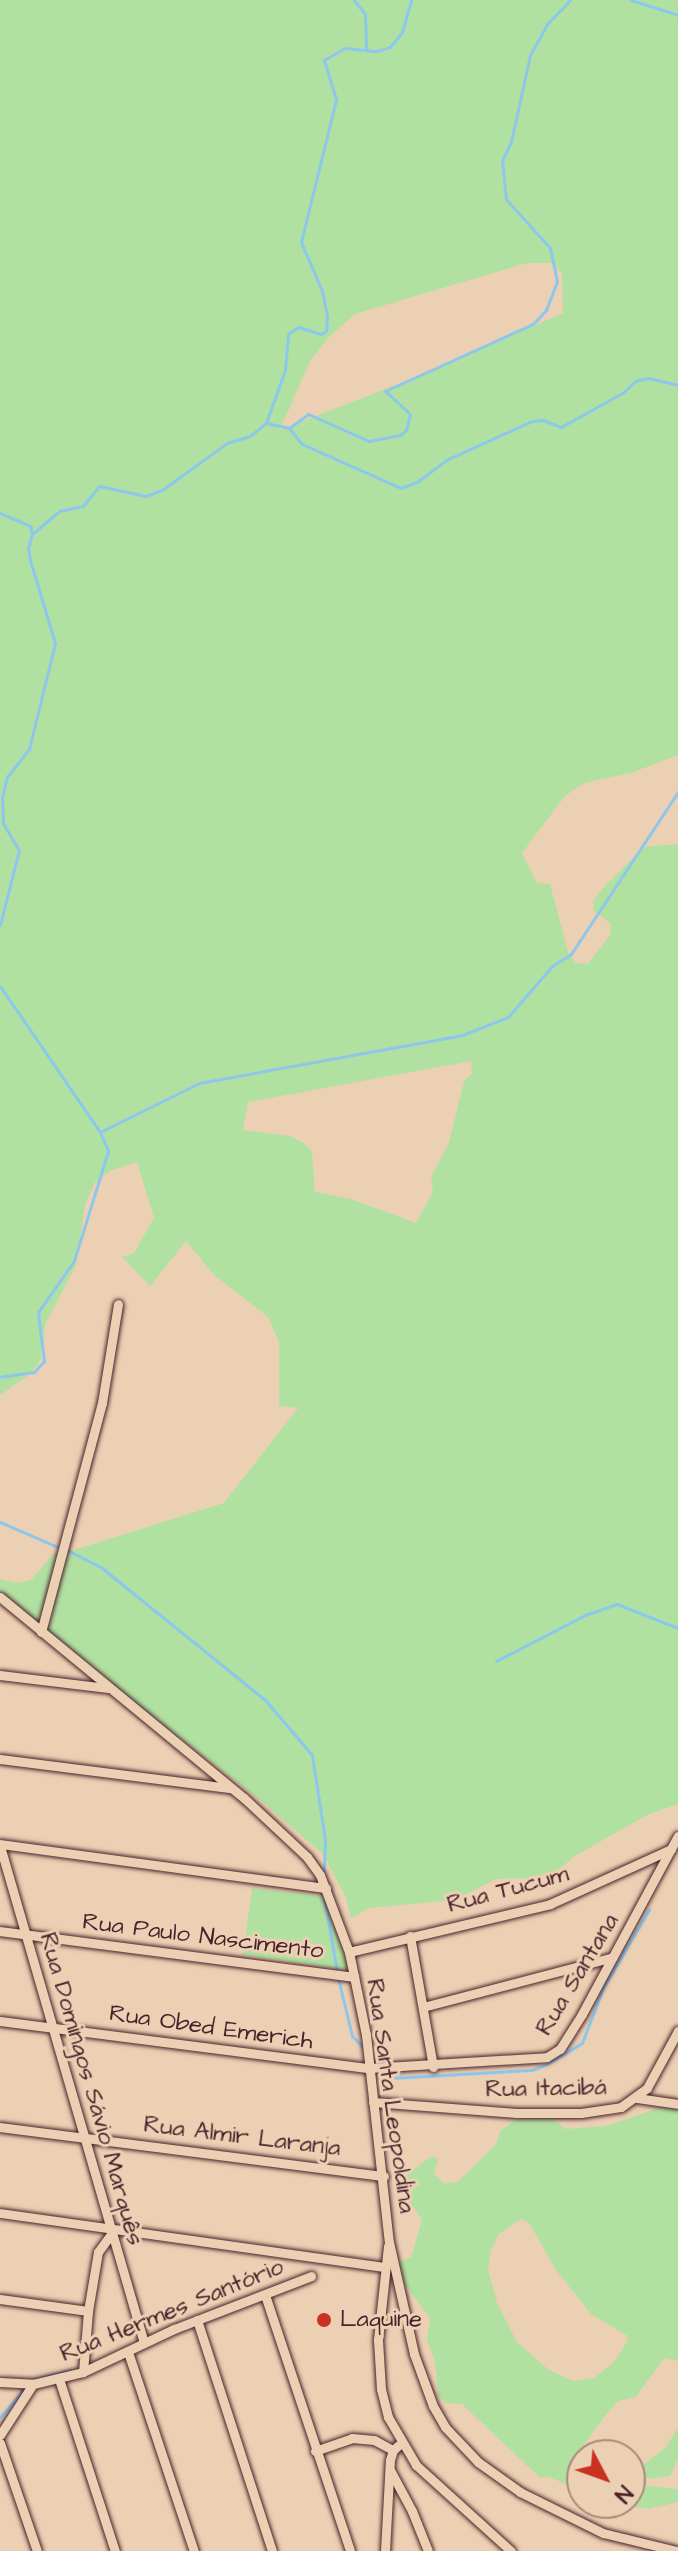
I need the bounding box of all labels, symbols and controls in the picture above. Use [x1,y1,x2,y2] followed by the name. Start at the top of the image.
[444,1860,572,1920] street label: Rua Tucum
[81,1908,325,1966] street label: Rua Paulo Nascimento
[530,1909,626,2041] street label: Rua Santana
[33,1929,149,2249] street label: Rua Domingos Sávio Marquês
[359,1977,421,2215] street label: Rua Santa Leopoldina
[107,1999,315,2057] street label: Rua Obed Emerich
[485,2074,607,2104] street label: Rua Itacibá
[142,2111,342,2163] street label: Rua Almir Laranja
[56,2253,288,2369] street label: Rua Hermes Santório
[340,2306,422,2334] place label: Laquine
[315,2311,333,2329] marker: Laquine
[566,2439,646,2519] north arrow
[607,2478,639,2509] text: N

